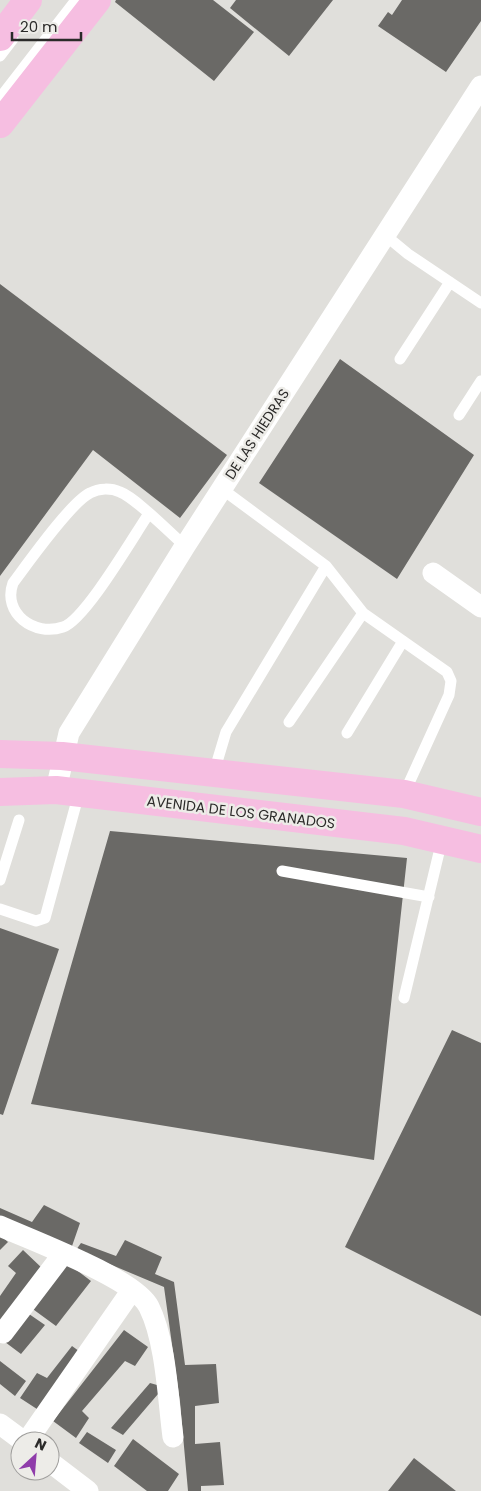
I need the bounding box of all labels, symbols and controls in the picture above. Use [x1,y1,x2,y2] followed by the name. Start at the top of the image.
[12,10,81,42] scale bar
[20,16,58,37] text: 20 m
[220,385,294,483] street label: DE LAS HIEDRAS
[146,791,336,833] street label: AVENIDA DE LOS GRANADOS
[10,1431,60,1481] north arrow
[32,1433,50,1456] text: N

